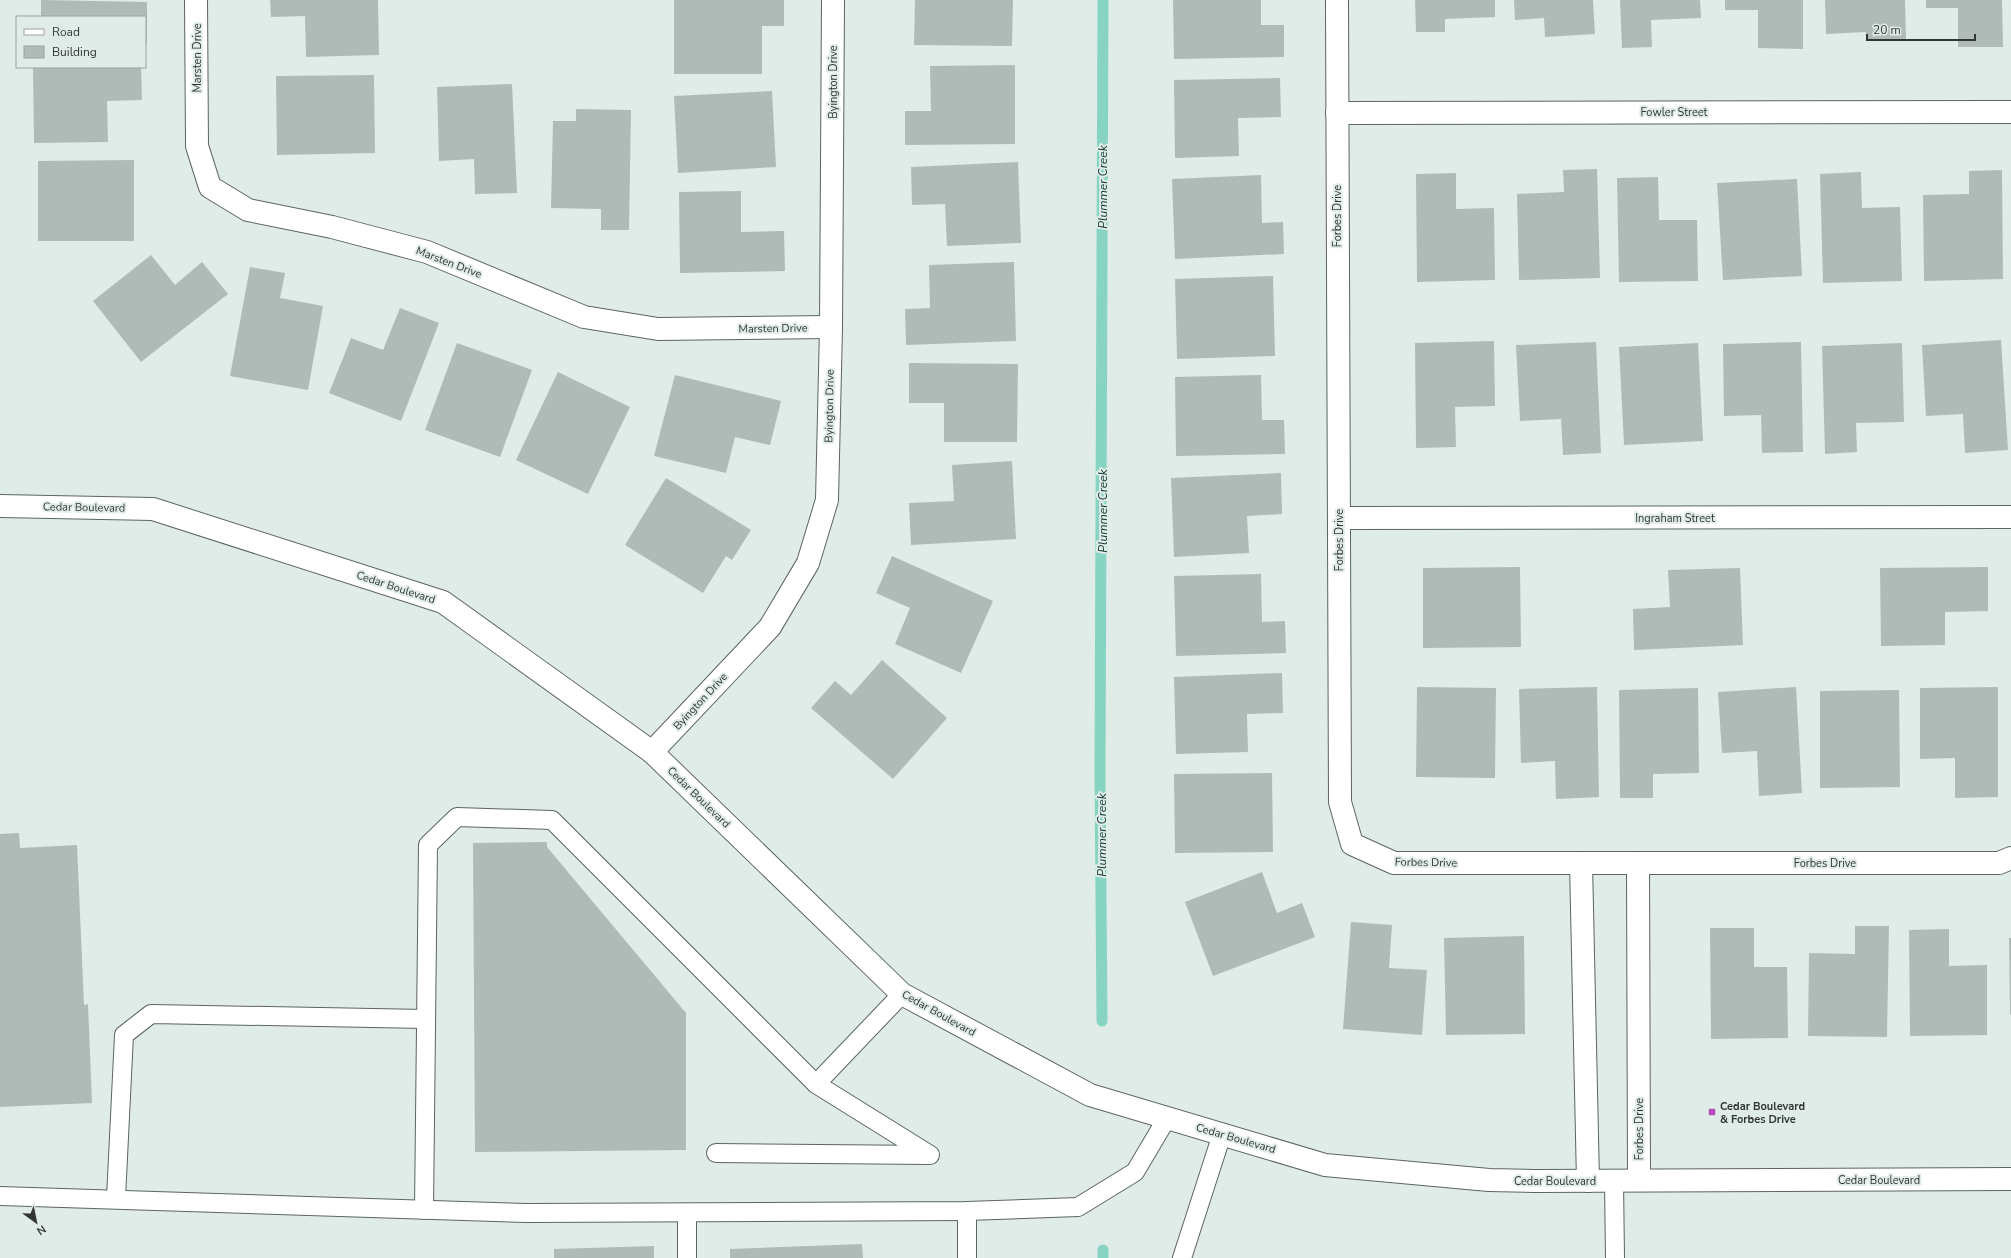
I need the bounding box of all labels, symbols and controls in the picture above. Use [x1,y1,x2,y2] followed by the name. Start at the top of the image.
[16,16,146,68] legend
[1867,16,1975,42] scale bar
[1873,22,1901,38] text: 20 m
[190,23,205,93] street label: Marsten Drive
[52,24,80,40] text: Road
[52,44,97,60] text: Building
[826,45,841,119] street label: Byington Drive
[1641,105,1708,120] street label: Fowler Street
[1095,144,1111,229] water label: Plummer Creek
[1330,185,1345,247] street label: Forbes Drive
[414,243,484,282] street label: Marsten Drive
[738,320,808,337] street label: Marsten Drive
[821,369,838,443] street label: Byington Drive
[1095,468,1111,553] water label: Plummer Creek
[43,499,125,516] street label: Cedar Boulevard
[1332,509,1347,571] street label: Forbes Drive
[1635,511,1715,526] street label: Ingraham Street
[354,568,437,607] street label: Cedar Boulevard
[670,669,731,733] street label: Byington Drive
[664,763,733,831] street label: Cedar Boulevard
[1094,792,1110,877] water label: Plummer Creek
[1395,854,1457,871] street label: Forbes Drive
[1794,856,1856,871] street label: Forbes Drive
[899,987,978,1040] street label: Cedar Boulevard
[1632,1098,1647,1160] street label: Forbes Drive
[1720,1099,1805,1127] place label: Cedar Boulevard & Forbes Drive
[1707,1107,1717,1117] marker: Cedar Boulevard & Forbes Drive
[1194,1120,1277,1157] street label: Cedar Boulevard
[1838,1173,1920,1188] street label: Cedar Boulevard
[1514,1174,1596,1189] street label: Cedar Boulevard
[16,1202,56,1242] north arrow
[34,1221,49,1238] text: N

